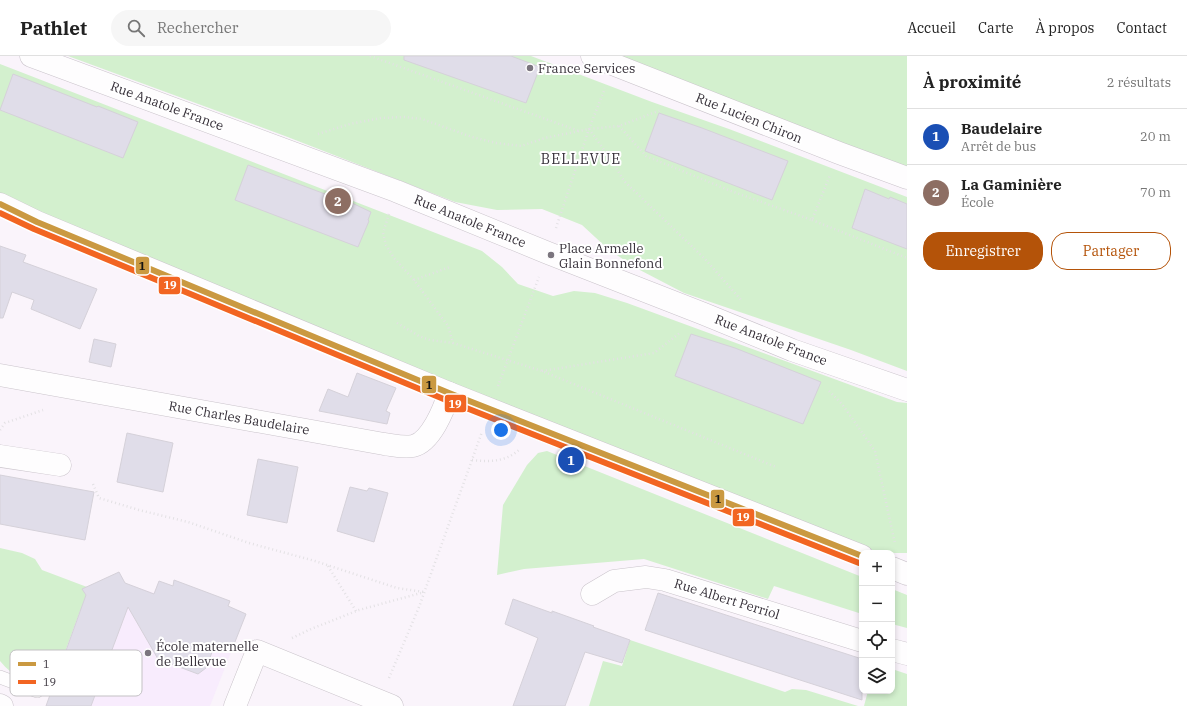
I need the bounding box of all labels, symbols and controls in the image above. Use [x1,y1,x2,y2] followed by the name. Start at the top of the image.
[111,10,391,46] search box
[20,16,87,40] text: Pathlet
[125,17,147,39] icon: search
[157,18,238,37] text: Rechercher
[907,19,956,37] text: Accueil
[978,19,1013,37] text: Carte
[1035,19,1094,37] text: À propos
[1116,19,1167,37] text: Contact
[538,60,635,77] place label: France Services
[525,63,535,73] marker: France Services
[923,71,1021,93] text: À proximité
[1107,74,1171,91] text: 2 résultats
[108,78,226,134] street label: Rue Anatole France
[693,89,805,147] street label: Rue Lucien Chiron
[961,119,1042,138] text: Baudelaire
[932,128,940,145] text: 1
[1140,128,1171,145] text: 20 m
[961,138,1036,155] text: Arrêt de bus
[541,150,621,168] district label: BELLEVUE
[961,175,1062,194] text: La Gaminière
[932,184,940,201] text: 2
[1140,184,1171,201] text: 70 m
[325,186,351,216] pin: 2
[412,191,528,251] street label: Rue Anatole France
[961,194,994,211] text: École
[923,232,1043,270] button: Enregistrer
[1051,232,1171,270] button: Partager
[559,240,662,272] place label: Place Armelle Glain Bonnefond
[546,250,556,260] marker: Place Armelle Glain Bonnefond
[135,256,150,275] line badge: 1
[139,259,146,273] text: 1
[158,276,181,295] line badge: 19
[163,278,177,292] text: 19
[712,311,830,369] street label: Rue Anatole France
[421,375,437,394] line badge: 1
[426,378,433,392] text: 1
[444,394,467,413] line badge: 19
[167,397,311,439] street label: Rue Charles Baudelaire
[448,397,462,411] text: 19
[491,420,511,440] your location
[558,445,584,475] pin: 1
[710,489,725,509] line badge: 1
[715,492,722,506] text: 1
[732,508,755,527] line badge: 19
[736,510,750,524] text: 19
[859,550,895,694] map controls
[859,550,895,586] button: +
[672,575,782,623] street label: Rue Albert Perriol
[859,586,895,622] button: −
[859,622,895,658] button: locate
[156,638,259,670] place label: École maternelle de Bellevue
[143,648,153,658] marker: École maternelle de Bellevue
[10,650,142,696] legend
[43,657,50,671] text: 1
[859,658,895,694] button: layers
[43,675,56,689] text: 19

